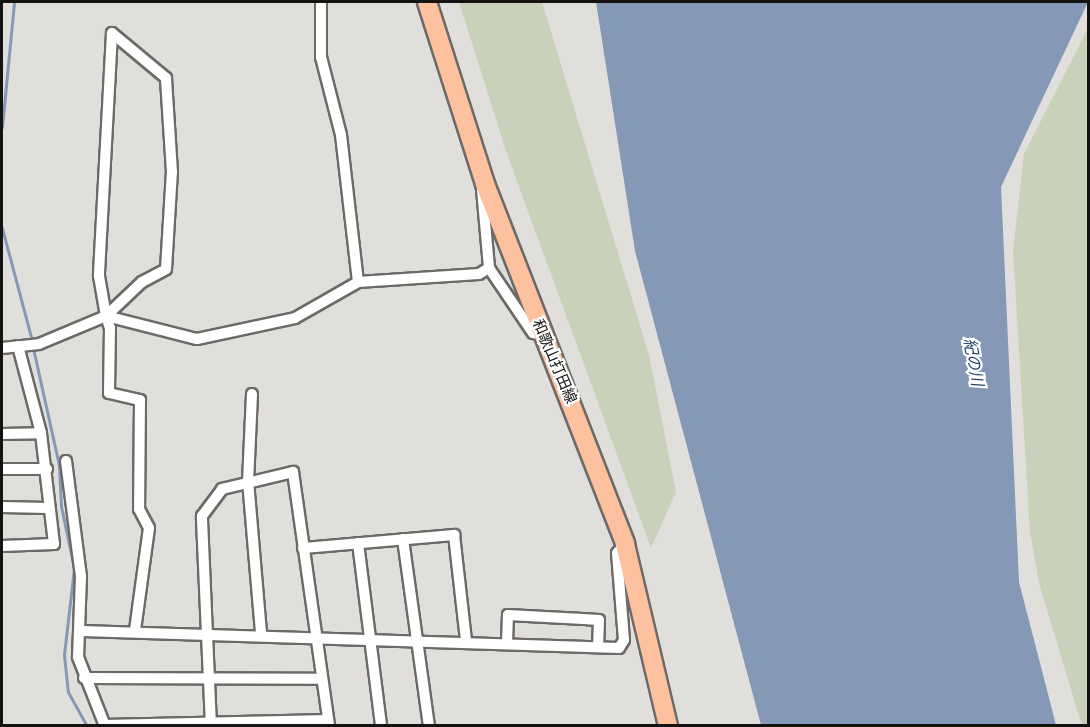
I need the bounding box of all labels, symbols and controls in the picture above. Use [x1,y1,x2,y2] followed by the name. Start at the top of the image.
[529,316,581,406] street label: 和歌山打田線
[960,337,988,387] water label: 紀の川

